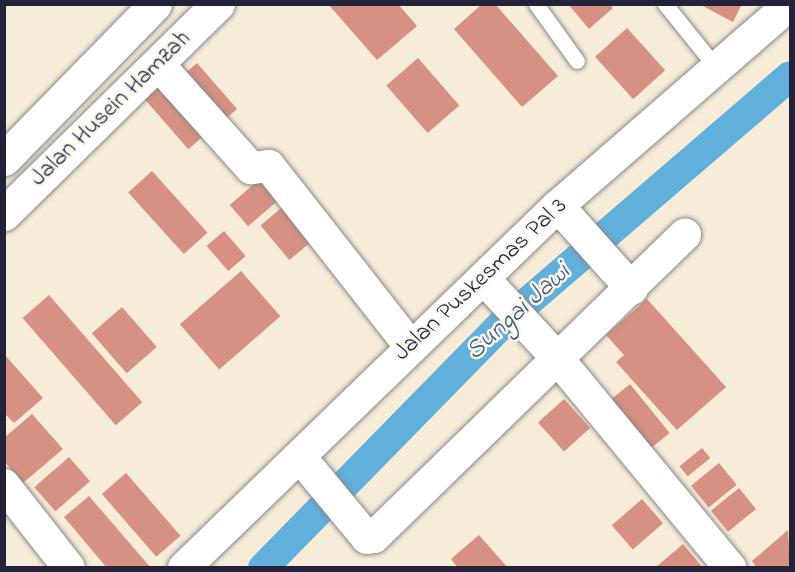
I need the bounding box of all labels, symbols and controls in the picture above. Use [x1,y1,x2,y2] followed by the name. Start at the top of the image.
[25,25,197,193] street label: Jalan Husein Hamzah
[388,192,574,368] street label: Jalan Puskesmas Pal 3
[460,258,578,368] water label: Sungai Jawi

